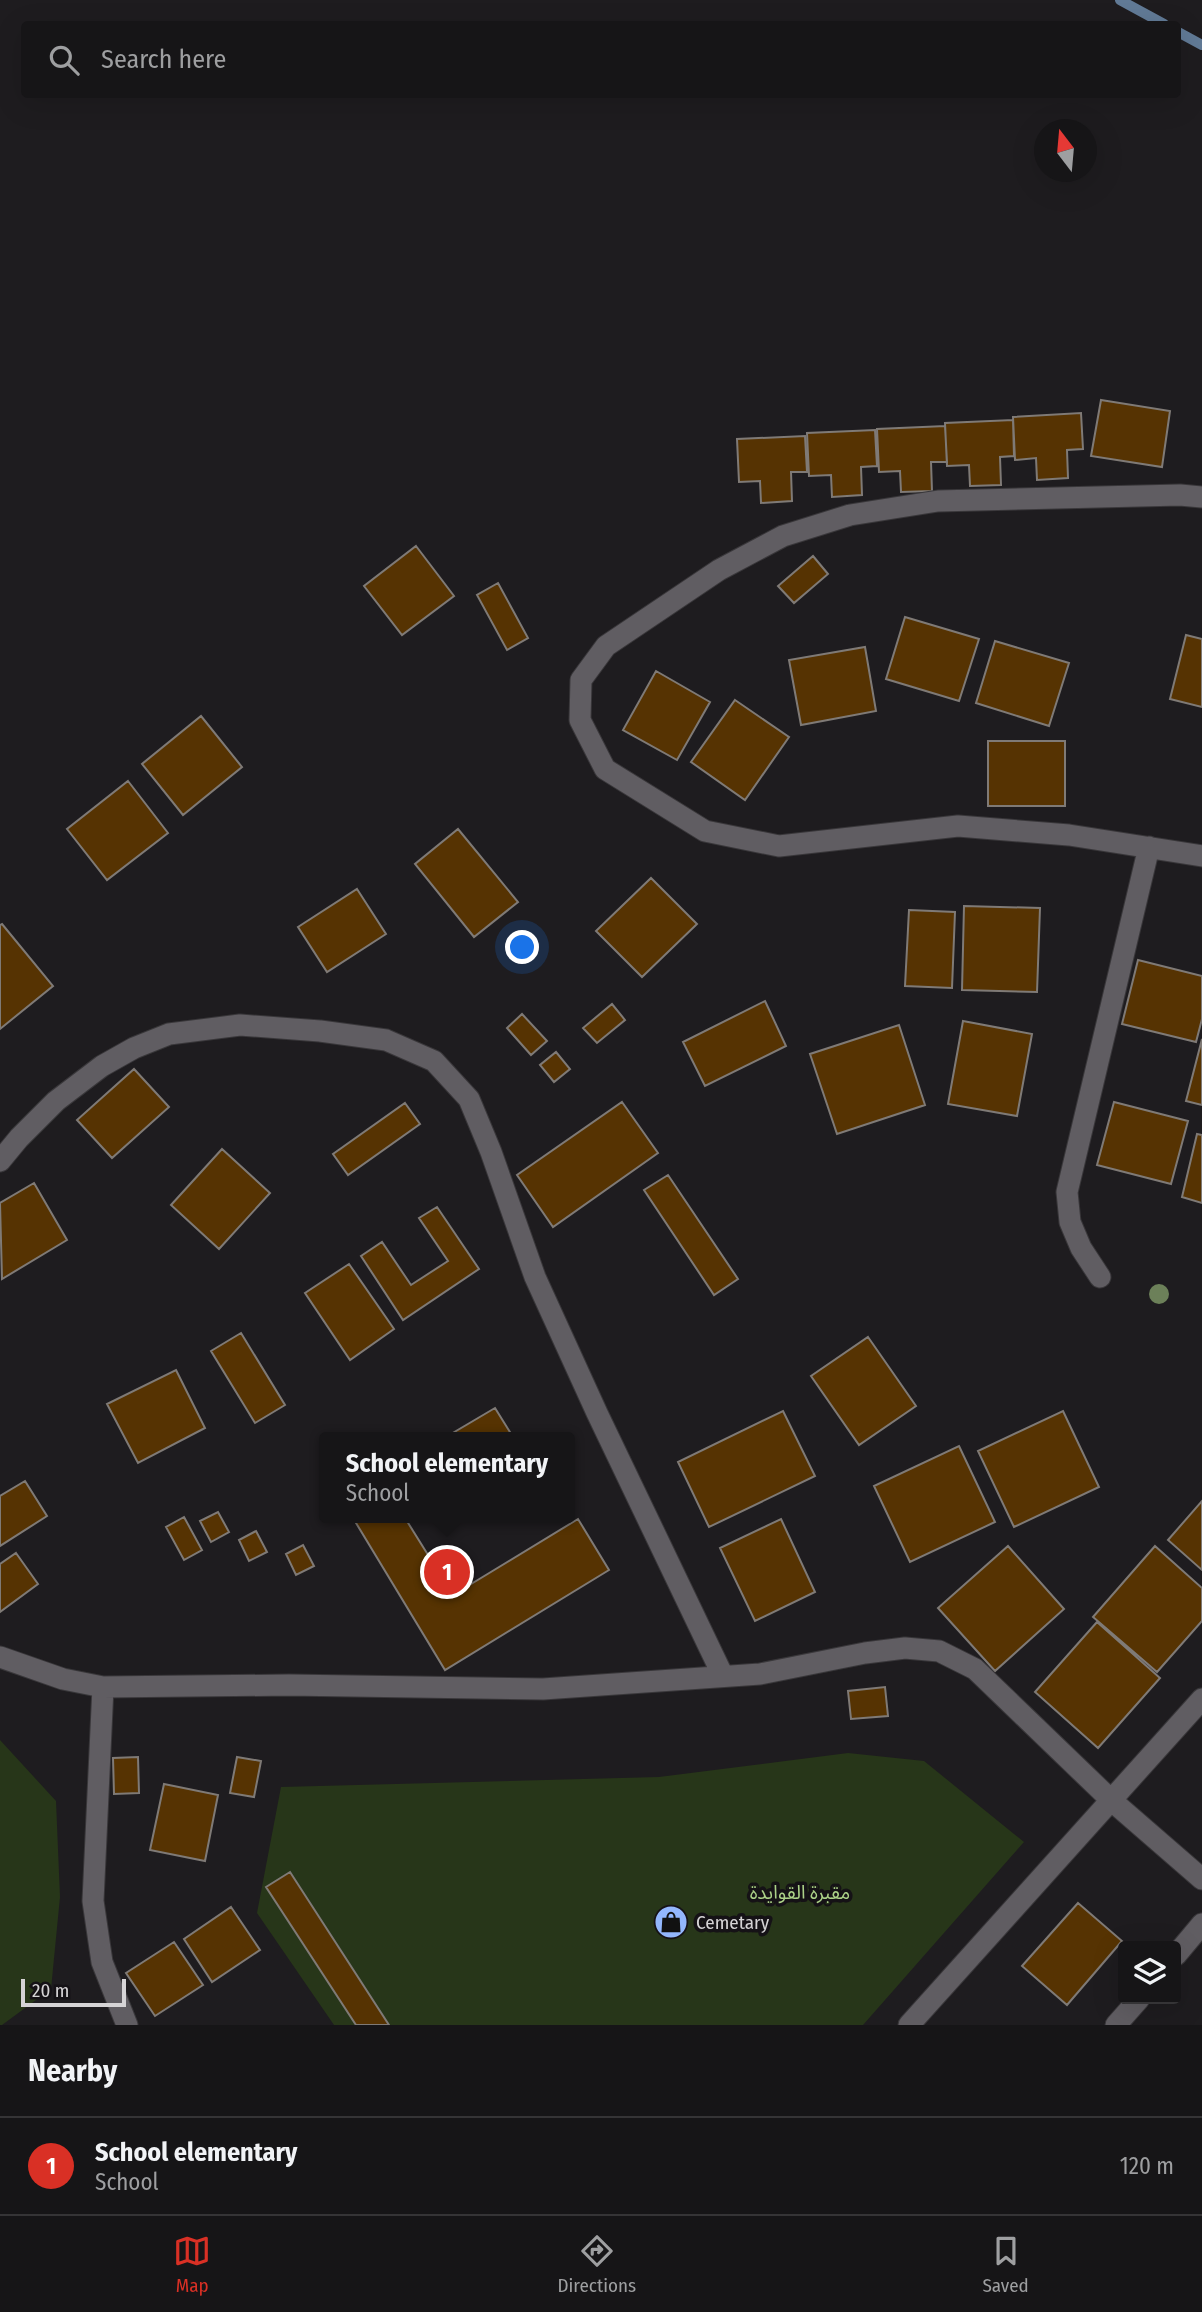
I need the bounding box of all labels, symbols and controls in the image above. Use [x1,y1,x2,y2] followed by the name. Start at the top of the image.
[21,21,1181,98] search box
[45,41,83,79] icon: search
[101,44,226,75] text: Search here
[1034,119,1097,182] north arrow
[505,930,539,964] your location
[319,1432,575,1523] popup
[346,1448,548,1479] text: School elementary
[346,1479,409,1507] text: School
[424,1546,470,1598] pin: 1
[750,1881,850,1904] park label: مقبرة القوايدة
[652,1903,690,1941] shop icon: Cemetary
[696,1911,770,1934] place label: Cemetary
[1118,1941,1181,2004] map controls
[1118,1941,1181,2004] button: layers
[21,1976,126,2008] scale bar
[32,1979,69,2002] text: 20 m
[28,2053,117,2089] text: Nearby
[95,2137,297,2168] text: School elementary
[46,2152,56,2180] text: 1
[1120,2152,1174,2180] text: 120 m
[95,2168,159,2196] text: School
[173,2232,211,2297] tab: Map
[557,2232,636,2297] tab: Directions
[982,2232,1029,2297] tab: Saved

